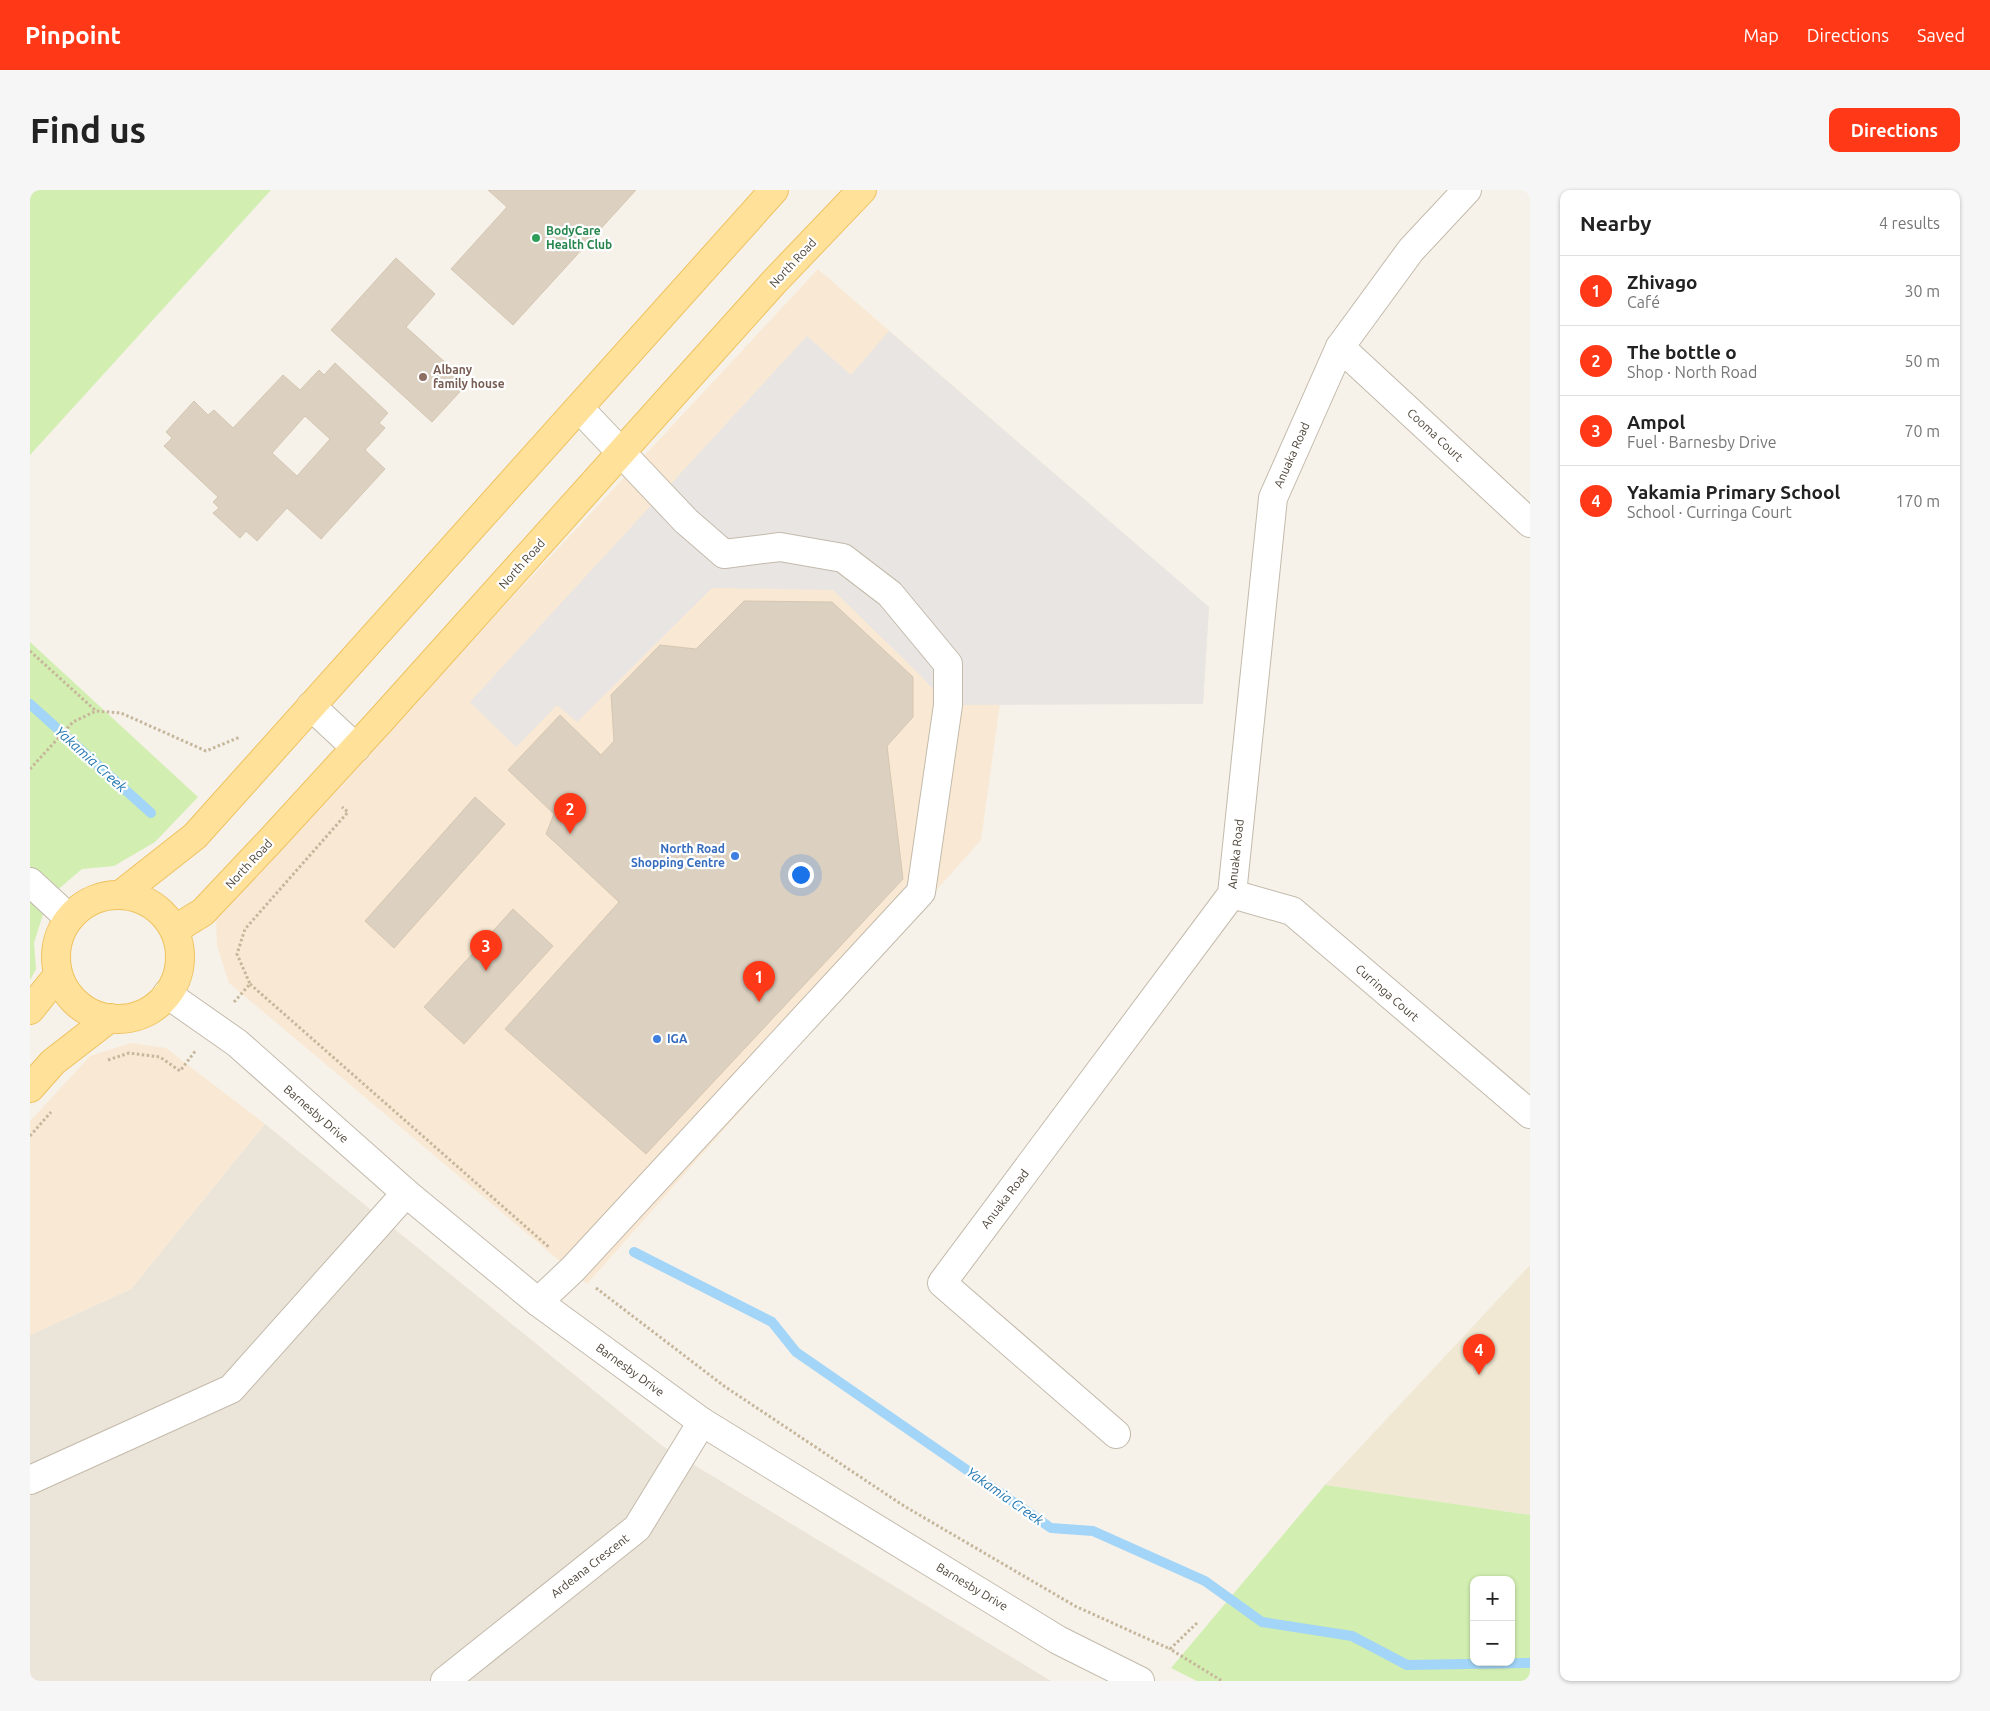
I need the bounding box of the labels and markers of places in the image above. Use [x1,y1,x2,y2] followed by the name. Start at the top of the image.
[546,224,612,251] place label: BodyCare Health Club
[530,232,542,244] marker: BodyCare Health Club
[433,363,505,390] place label: Albany family house
[417,371,429,383] marker: Albany family house
[554,793,586,834] pin: 2
[631,842,725,869] place label: North Road Shopping Centre
[729,850,741,862] marker: North Road Shopping Centre
[470,930,502,971] pin: 3
[743,961,775,1002] pin: 1
[667,1032,688,1045] place label: IGA
[651,1033,663,1045] marker: IGA
[1463,1334,1495,1375] pin: 4

